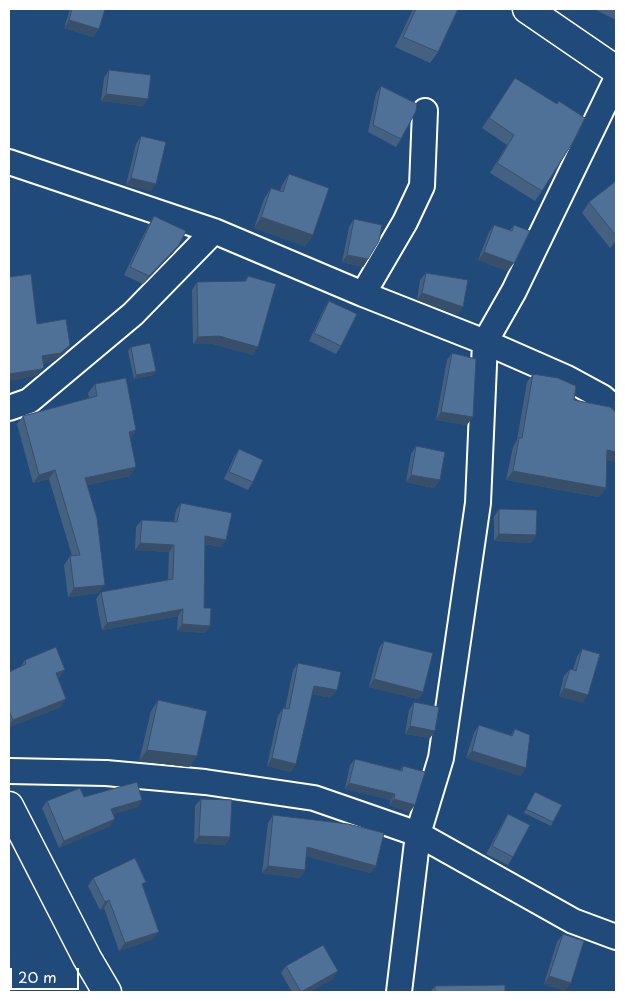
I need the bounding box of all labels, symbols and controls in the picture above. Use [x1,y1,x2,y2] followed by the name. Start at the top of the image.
[12,958,81,990] scale bar
[18,965,57,988] text: 20 m

